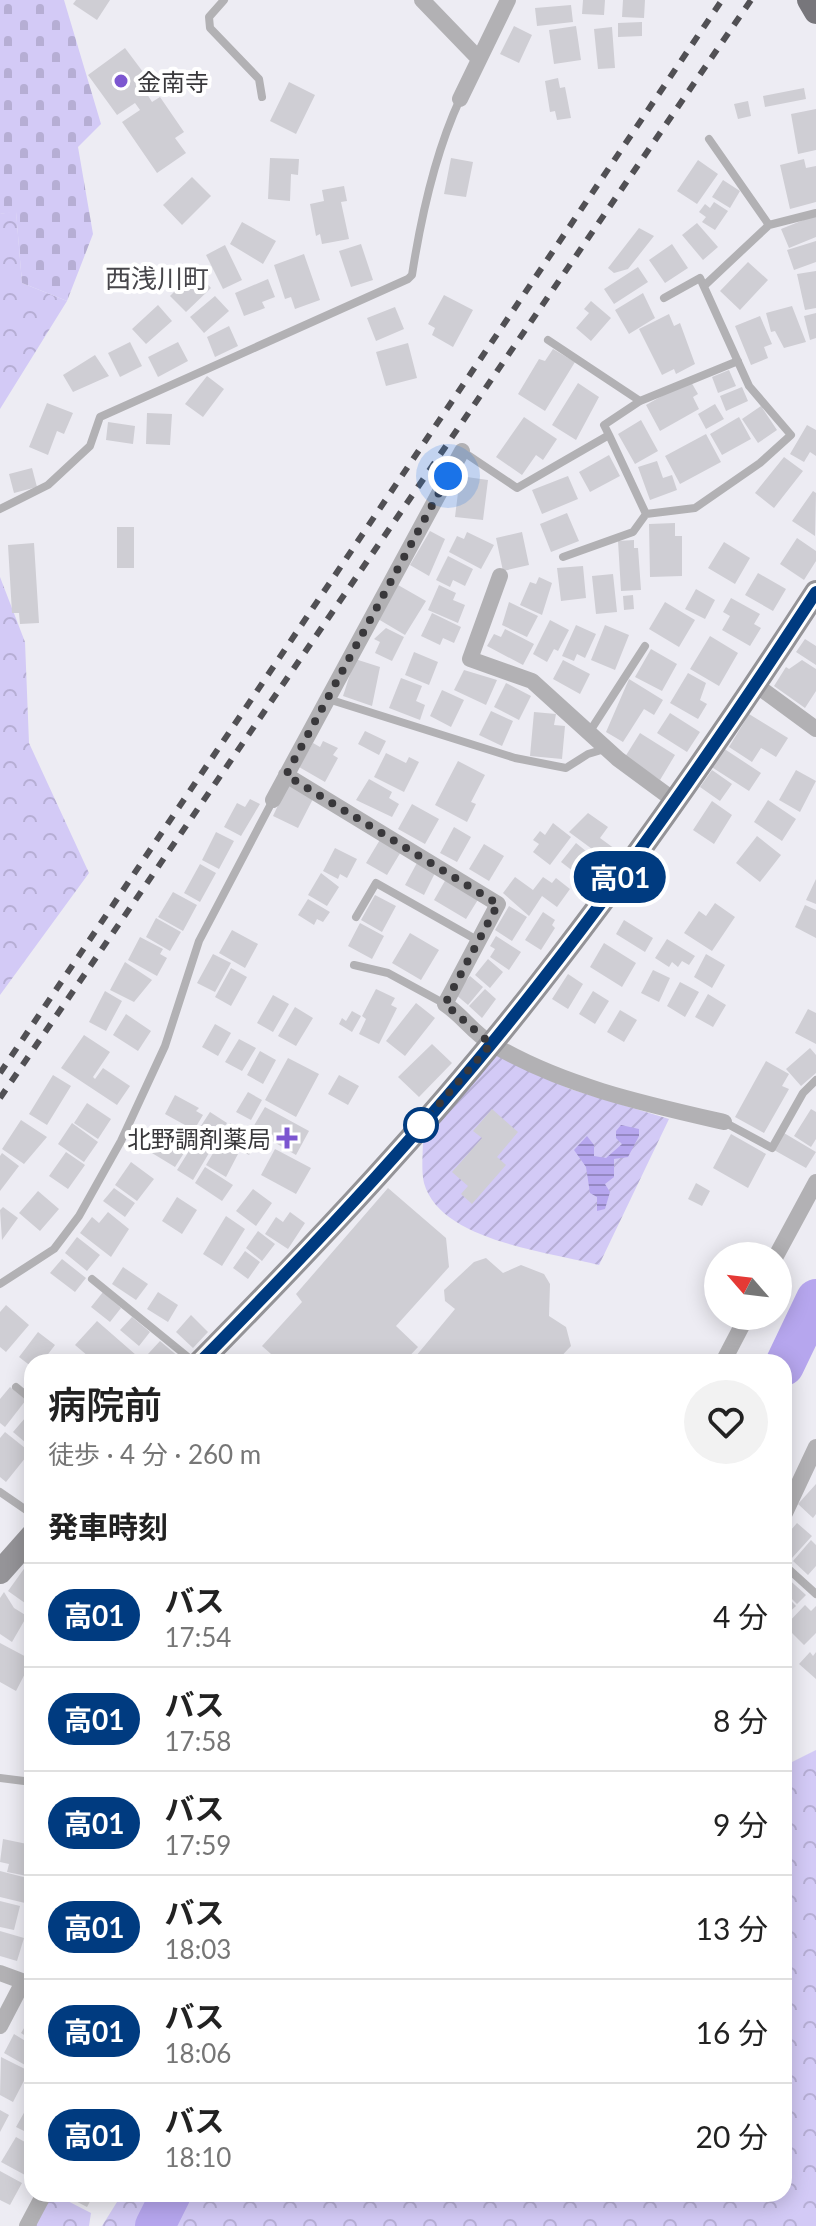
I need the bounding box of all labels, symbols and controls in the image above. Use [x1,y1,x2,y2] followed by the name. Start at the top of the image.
[137,67,209,96] place label: 金南寺
[112,72,130,90] marker: 金南寺
[105,262,209,294] district label: 西浅川町
[428,456,468,496] your location
[574,851,666,903] line badge: 高01
[590,860,650,894] text: 高01
[404,1108,438,1142] unlabelled marker
[127,1124,271,1153] place label: 北野調剤薬局
[278,1129,296,1147] marker: 北野調剤薬局
[704,1242,792,1330] north arrow
[704,1242,792,1330] map controls
[684,1380,768,1464] button: heart
[48,1381,162,1427] text: 病院前
[48,1438,261,1470] text: 徒歩 · 4 分 · 260 m
[48,1508,168,1544] text: 発車時刻
[164,1582,224,1618] text: バス
[64,1598,124,1632] text: 高01
[713,1598,768,1634] text: 4 分
[164,1621,231,1653] text: 17:54
[164,1686,224,1722] text: バス
[64,1702,124,1736] text: 高01
[713,1702,768,1738] text: 8 分
[164,1725,231,1757] text: 17:58
[164,1790,224,1826] text: バス
[64,1806,124,1840] text: 高01
[713,1806,768,1842] text: 9 分
[164,1829,231,1861] text: 17:59
[164,1894,224,1930] text: バス
[64,1910,124,1944] text: 高01
[696,1910,768,1946] text: 13 分
[164,1933,231,1965] text: 18:03
[164,1998,224,2034] text: バス
[64,2014,124,2048] text: 高01
[696,2014,768,2050] text: 16 分
[164,2037,231,2069] text: 18:06
[164,2102,224,2138] text: バス
[64,2118,124,2152] text: 高01
[696,2118,768,2154] text: 20 分
[164,2141,231,2173] text: 18:10

